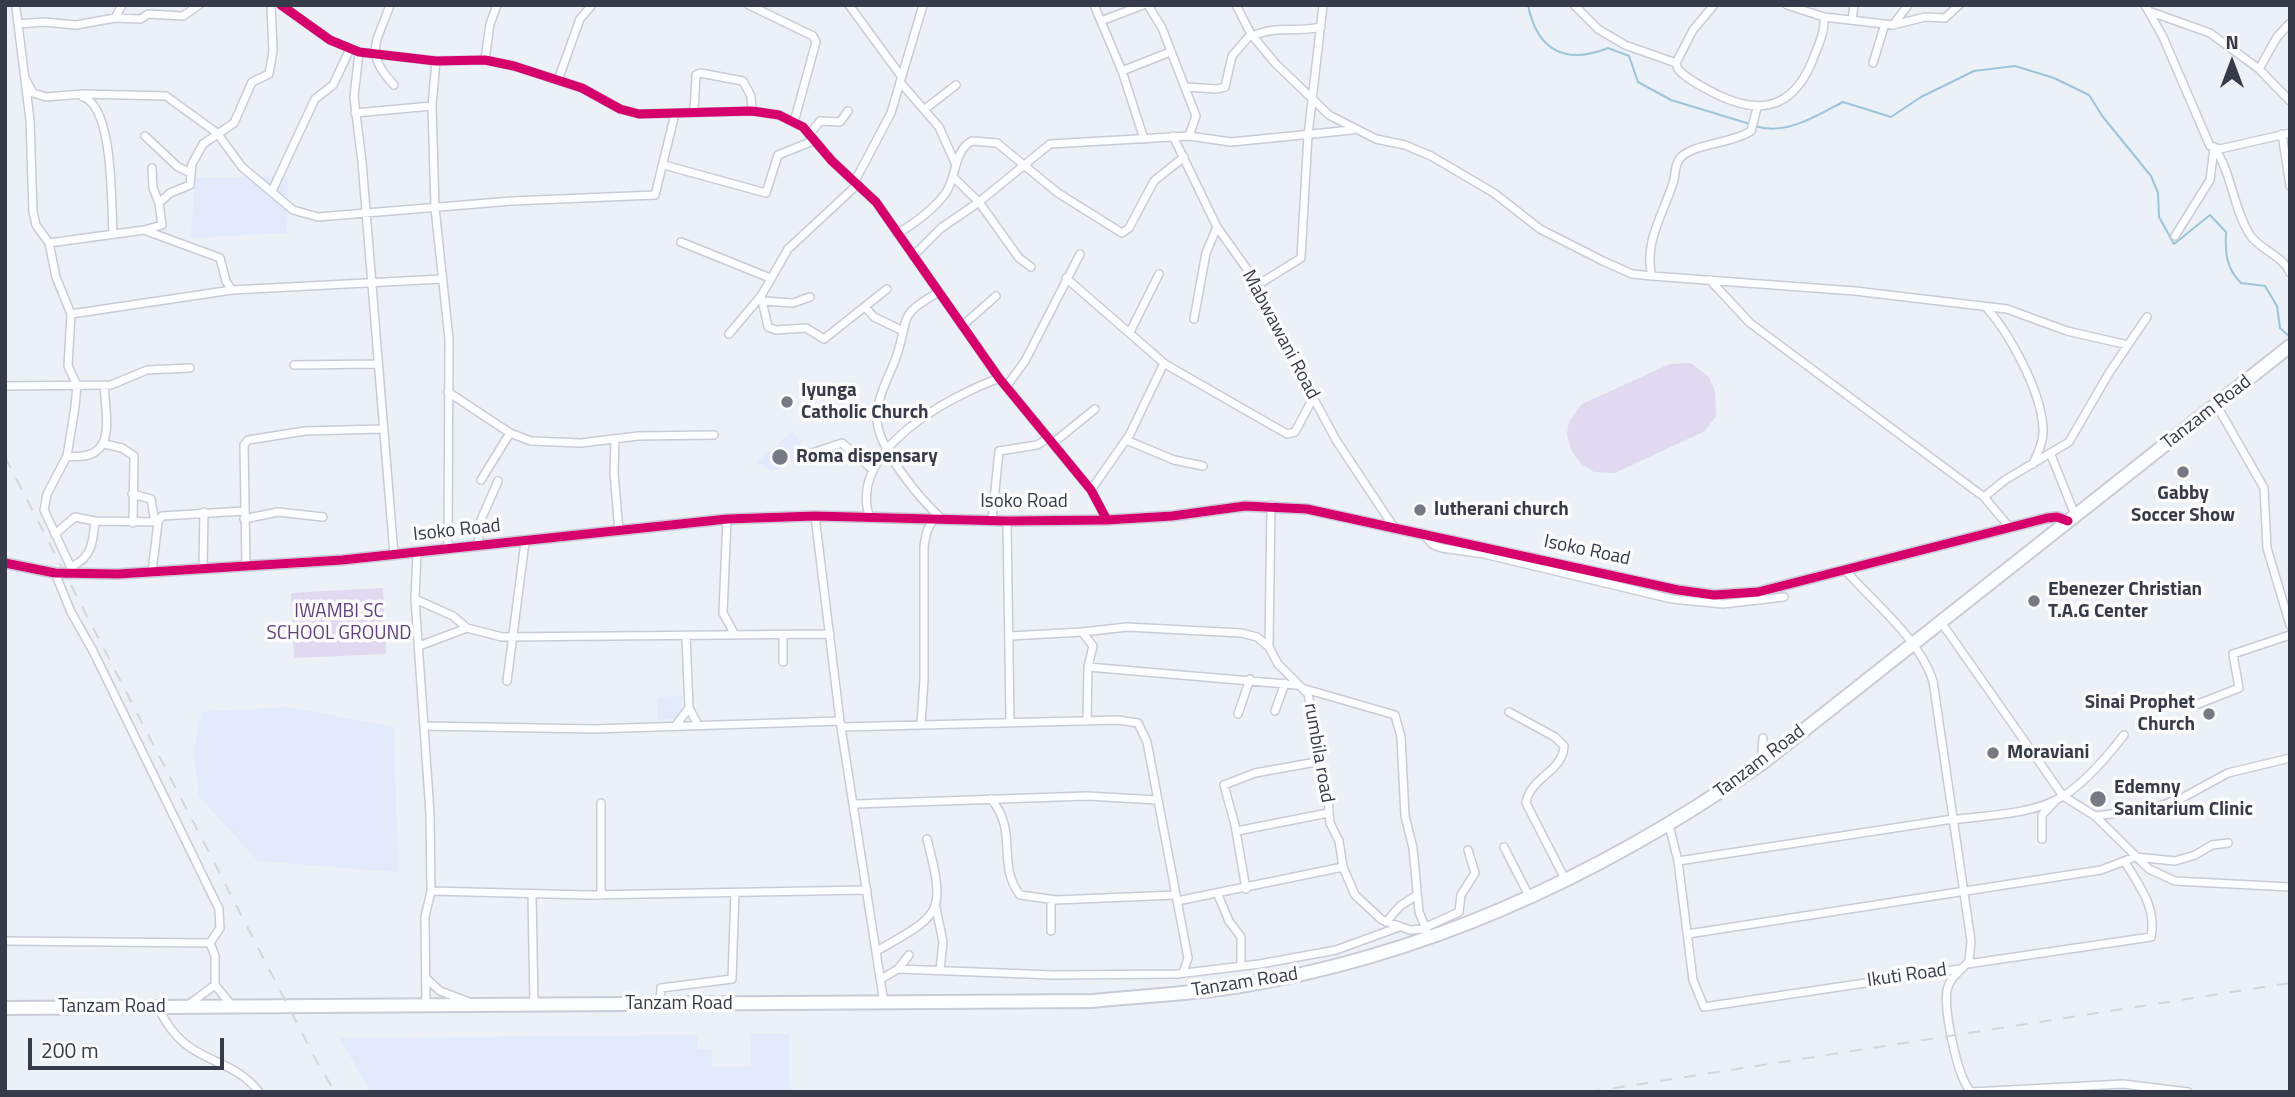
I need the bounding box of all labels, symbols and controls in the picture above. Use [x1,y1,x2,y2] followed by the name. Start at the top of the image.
[2225,27,2239,56] text: N
[2197,28,2267,98] north arrow
[1236,267,1324,403] street label: Mabwawani Road
[2158,371,2256,455] street label: Tanzam Road
[801,380,929,424] place label: Iyunga Catholic Church
[779,394,795,410] marker: Iyunga Catholic Church
[796,446,938,468] place label: Roma dispensary
[770,447,790,467] marker: Roma dispensary
[2175,464,2191,480] marker: Gabby Soccer Show
[2131,483,2235,527] place label: Gabby Soccer Show
[980,491,1068,513] street label: Isoko Road
[1434,499,1569,521] place label: lutherani church
[1412,502,1428,518] marker: lutherani church
[412,515,502,547] street label: Isoko Road
[1542,531,1632,571] street label: Isoko Road
[2048,579,2202,623] place label: Ebenezer Christian T.A.G Center
[2026,593,2042,609] marker: Ebenezer Christian T.A.G Center
[266,601,412,645] park label: IWAMBI SC SCHOOL GROUND
[2085,692,2195,736] place label: Sinai Prophet Church
[1298,701,1338,805] street label: rumbila road
[2201,706,2217,722] marker: Sinai Prophet Church
[1710,721,1810,803] street label: Tanzam Road
[2007,742,2089,764] place label: Moraviani
[1985,745,2001,761] marker: Moraviani
[2114,777,2253,821] place label: Edemny Sanitarium Clinic
[2088,789,2108,809] marker: Edemny Sanitarium Clinic
[1866,959,1948,993] street label: Ikuti Road
[1190,963,1300,1003] street label: Tanzam Road
[625,993,733,1015] street label: Tanzam Road
[58,996,166,1018] street label: Tanzam Road
[32,1024,228,1068] scale bar
[41,1034,98,1066] text: 200 m

